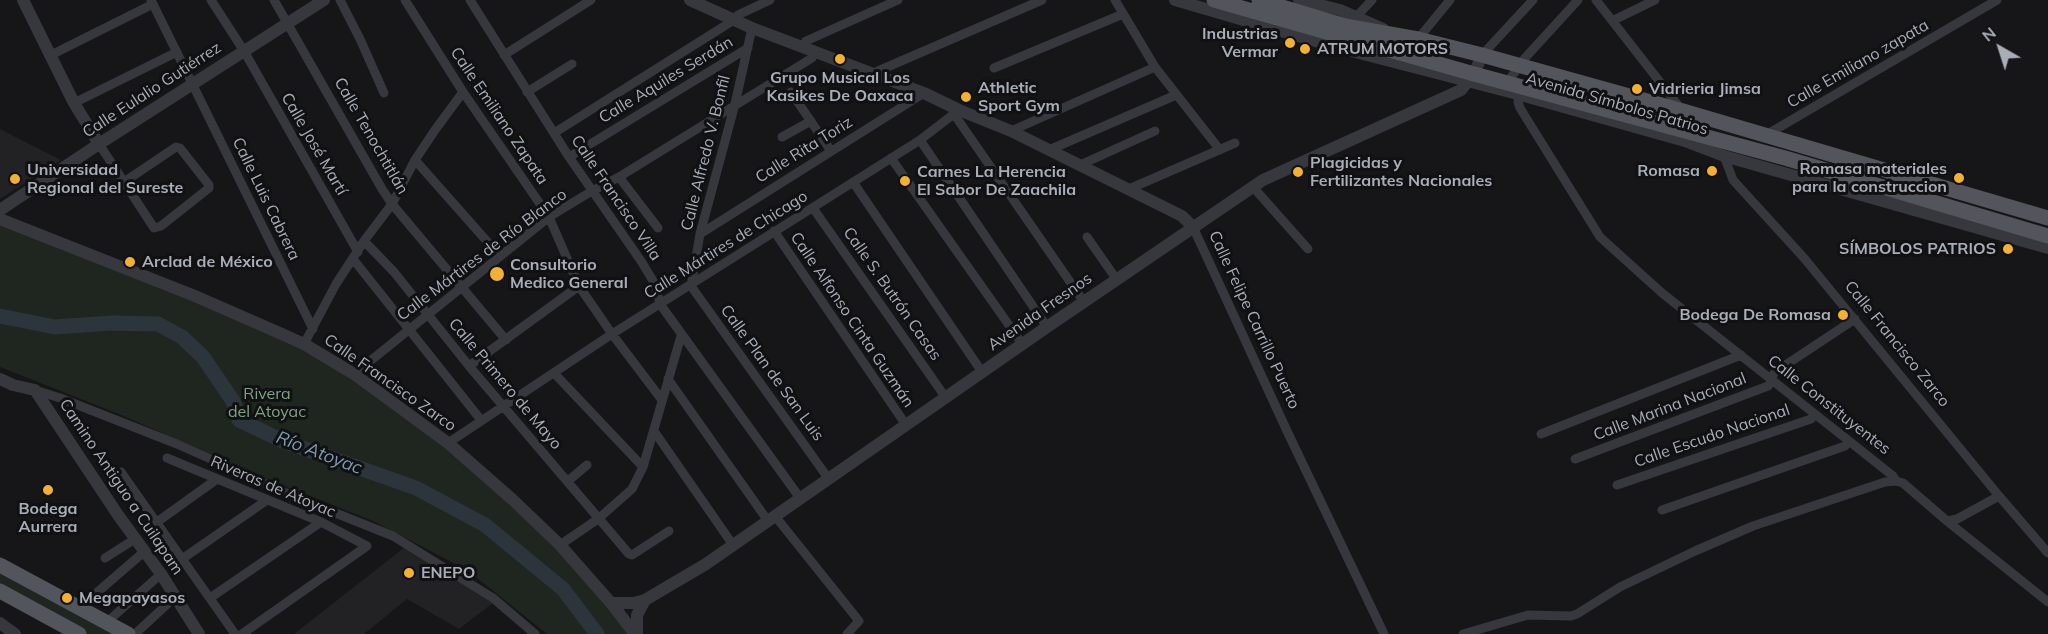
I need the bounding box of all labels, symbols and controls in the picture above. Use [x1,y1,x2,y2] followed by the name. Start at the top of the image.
[1784,16,1932,112] street label: Calle Emiliano zapata
[1970,18,2030,78] north arrow
[1978,22,2000,46] text: N
[1202,24,1278,62] place label: Industrias Vermar
[596,32,736,128] street label: Calle Aquiles Serdán
[1283,36,1297,50] marker: Industrias Vermar
[79,38,225,142] street label: Calle Eulalio Gutiérrez
[1317,39,1448,59] place label: ATRUM MOTORS
[1298,42,1312,56] marker: ATRUM MOTORS
[446,44,552,188] street label: Calle Emiliano Zapata
[833,52,847,66] marker: Grupo Musical Los Kasikes De Oaxaca
[766,68,914,106] place label: Grupo Musical Los Kasikes De Oaxaca
[1524,69,1710,139] street label: Avenida Símbolos Patrios
[677,73,735,233] street label: Calle Alfredo V. Bonfil
[330,74,412,198] street label: Calle Tenochtitlán
[978,78,1060,116] place label: Athletic Sport Gym
[1649,79,1761,99] place label: Vidrieria Jimsa
[1630,82,1644,96] marker: Vidrieria Jimsa
[277,89,351,199] street label: Calle José Martí
[959,90,973,104] marker: Athletic Sport Gym
[752,113,856,187] street label: Calle Rita Toriz
[567,132,665,264] street label: Calle Francisco Villa
[228,135,304,263] street label: Calle Luis Cabrera
[1310,153,1492,191] place label: Plagicidas y Fertilizantes Nacionales
[1792,159,1947,197] place label: Romasa materiales para la construccion
[27,160,183,198] place label: Universidad Regional del Sureste
[1637,161,1700,181] place label: Romasa
[917,162,1076,200] place label: Carnes La Herencia El Sabor De Zaachila
[1705,164,1719,178] marker: Romasa
[1291,165,1305,179] marker: Plagicidas y Fertilizantes Nacionales
[1952,171,1966,185] marker: Romasa materiales para la construccion
[8,172,22,186] marker: Universidad Regional del Sureste
[898,174,912,188] marker: Carnes La Herencia El Sabor De Zaachila
[393,185,571,325] street label: Calle Mártires de Río Blanco
[641,187,811,303] street label: Calle Mártires de Chicago
[839,224,945,364] street label: Calle S. Butrón Casas
[1204,228,1304,412] street label: Calle Felipe Carrillo Puerto
[786,229,918,411] street label: Calle Alfonso Cinta Guzmán
[1839,239,1996,259] place label: SÍMBOLOS PATRIOS
[2001,242,2015,256] marker: SÍMBOLOS PATRIOS
[142,252,273,272] place label: Arclad de México
[123,255,137,269] marker: Arclad de México
[510,255,628,293] place label: Consultorio Medico General
[488,265,506,283] marker: Consultorio Medico General
[984,269,1096,355] street label: Avenida Fresnos
[1840,277,1954,411] street label: Calle Francisco Zarco
[716,301,828,445] street label: Calle Plan de San Luis
[1679,305,1831,325] place label: Bodega De Romasa
[1836,308,1850,322] marker: Bodega De Romasa
[444,314,566,454] street label: Calle Primero de Mayo
[320,330,460,436] street label: Calle Francisco Zarco
[1764,351,1894,459] street label: Calle Constituyentes
[1591,369,1749,445] street label: Calle Marina Nacional
[228,384,306,422] park label: Rivera del Atoyac
[55,395,187,579] street label: Camino Antiguo a Cuilapam
[1632,400,1792,472] street label: Calle Escudo Nacional
[273,427,365,479] water label: Río Atoyac
[208,452,338,522] street label: Riveras de Atoyac
[41,483,55,497] marker: Bodega Aurrera
[18,499,78,537] place label: Bodega Aurrera
[421,563,475,583] place label: ENEPO
[402,566,416,580] marker: ENEPO
[79,588,185,608] place label: Megapayasos
[60,591,74,605] marker: Megapayasos

